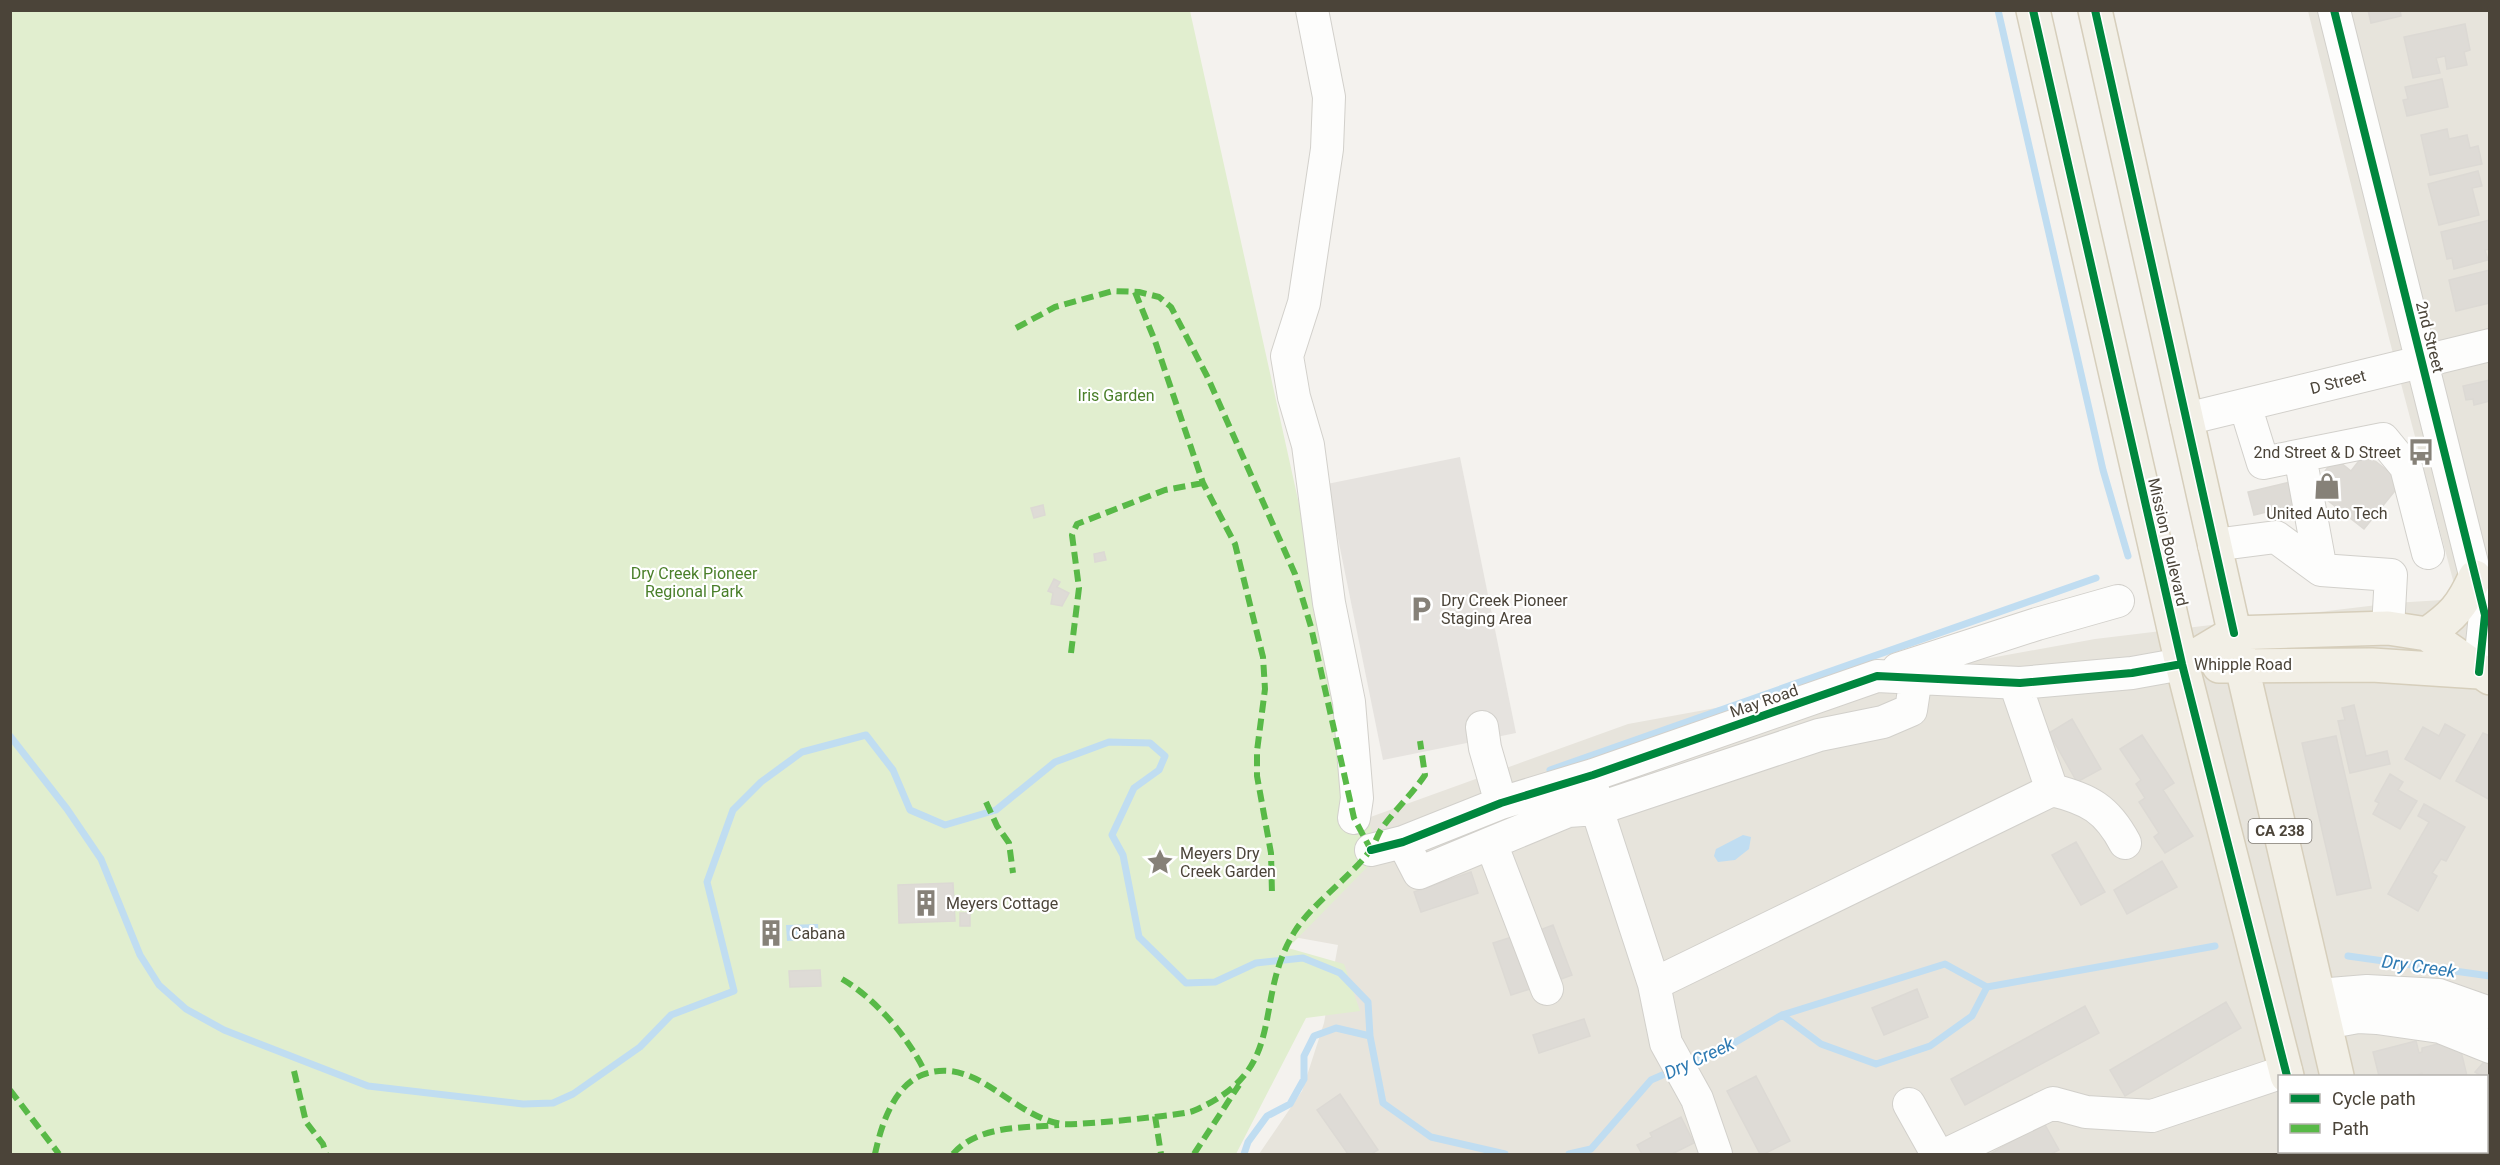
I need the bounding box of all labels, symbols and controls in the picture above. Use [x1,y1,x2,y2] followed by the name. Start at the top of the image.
[2412,299,2448,375] street label: 2nd Street
[2308,366,2368,398] street label: D Street
[1077,386,1155,405] park label: Iris Garden
[2406,437,2436,467] bus stop icon: 2nd Street & D Street
[2253,443,2401,462] place label: 2nd Street & D Street
[2312,471,2342,501] shop icon: United Auto Tech
[2144,476,2192,608] street label: Mission Boulevard
[2266,504,2388,523] place label: United Auto Tech
[631,564,758,601] park label: Dry Creek Pioneer Regional Park
[1441,591,1568,628] place label: Dry Creek Pioneer Staging Area
[1406,594,1436,624] parking icon: Dry Creek Pioneer Staging Area
[2194,655,2292,674] street label: Whipple Road
[1727,680,1801,722] street label: May Road
[2248,819,2312,843] road number: CA 238
[1180,844,1276,881] place label: Meyers Dry Creek Garden
[1145,847,1175,877] place icon: Meyers Dry Creek Garden
[911,888,941,918] building icon: Meyers Cottage
[946,894,1058,913] place label: Meyers Cottage
[756,918,786,948] building icon: Cabana
[791,924,845,943] place label: Cabana
[2381,950,2459,982] water label: Dry Creek
[1661,1032,1738,1083] water label: Dry Creek
[2278,1075,2488,1153] legend
[2332,1088,2416,1109] text: Cycle path
[2332,1118,2369,1139] text: Path

